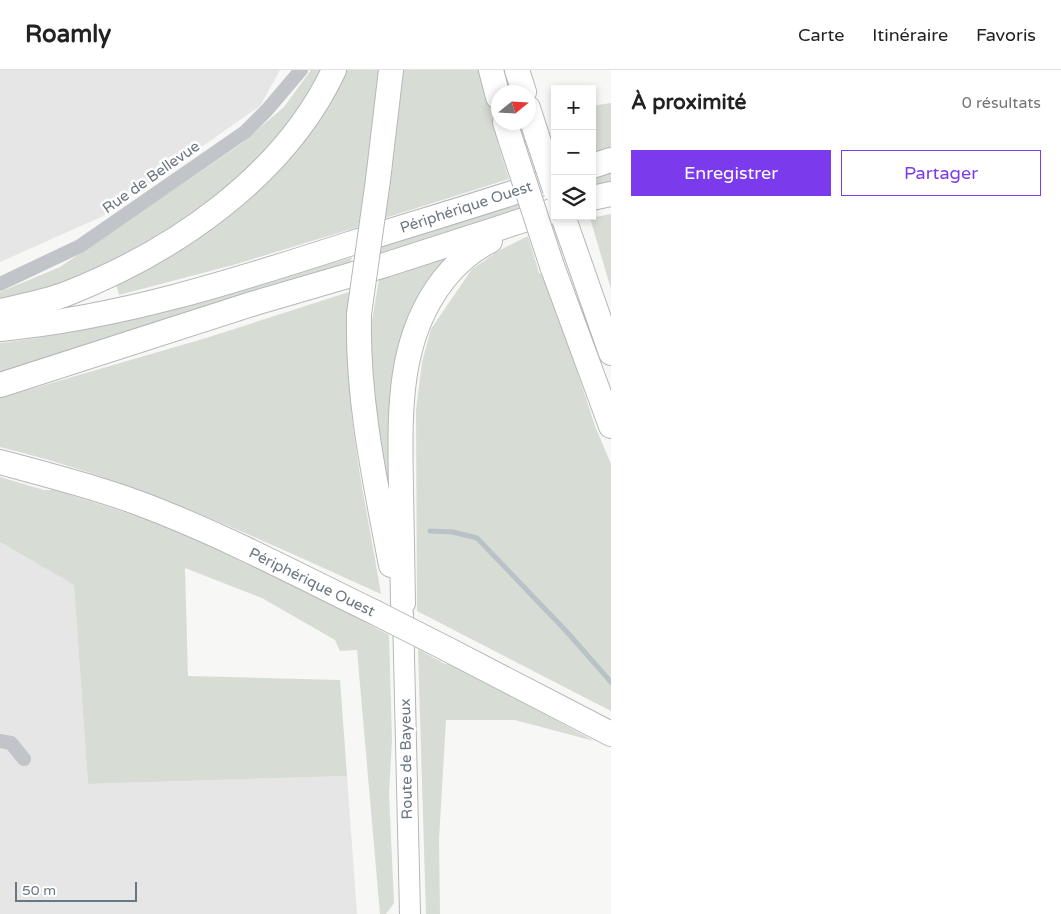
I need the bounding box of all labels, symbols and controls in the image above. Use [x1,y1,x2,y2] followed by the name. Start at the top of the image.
[25,20,111,49] text: Roamly
[798,24,844,46] text: Carte
[872,24,948,46] text: Itinéraire
[976,24,1036,46] text: Favoris
[491,85,536,130] north arrow
[551,85,596,220] map controls
[551,85,596,130] button: +
[631,90,746,115] text: À proximité
[962,93,1041,113] text: 0 résultats
[551,130,596,175] button: −
[99,137,203,217] street label: Rue de Bellevue
[631,150,831,196] button: Enregistrer
[841,150,1041,196] button: Partager
[551,175,596,220] button: layers
[398,177,535,237] street label: Périphérique Ouest
[246,544,378,620] street label: Périphérique Ouest
[396,698,416,820] street label: Route de Bayeux
[15,879,138,902] scale bar
[22,882,56,899] text: 50 m

